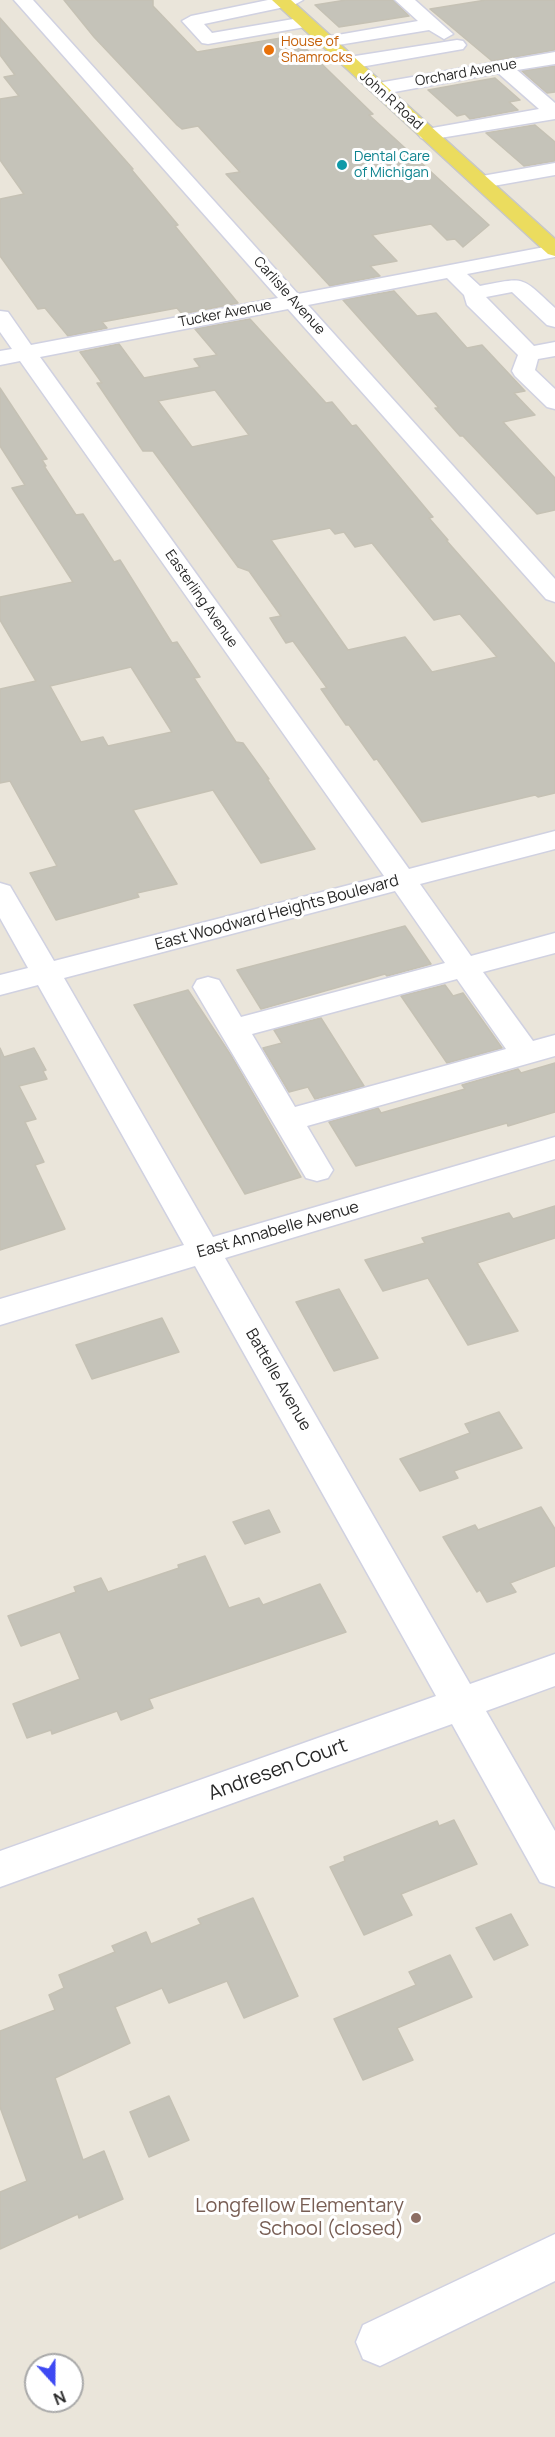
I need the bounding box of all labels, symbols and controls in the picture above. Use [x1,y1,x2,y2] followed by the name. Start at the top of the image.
[281,34,353,66] place label: House of Shamrocks
[262,43,276,57] marker: House of Shamrocks
[414,56,518,90] street label: Orchard Avenue
[356,68,426,134] street label: John R Road
[354,149,430,182] place label: Dental Care of Michigan
[335,158,349,172] marker: Dental Care of Michigan
[250,254,328,338] street label: Carlisle Avenue
[177,297,273,331] street label: Tucker Avenue
[161,547,241,651] street label: Easterling Avenue
[153,871,401,955] street label: East Woodward Heights Boulevard
[195,1198,361,1262] street label: East Annabelle Avenue
[241,1326,315,1434] street label: Battelle Avenue
[205,1734,351,1806] street label: Andresen Court
[195,2194,404,2241] place label: Longfellow Elementary School (closed)
[409,2211,423,2225] marker: Longfellow Elementary School (closed)
[24,2353,84,2413] north arrow
[50,2386,69,2410] text: N

